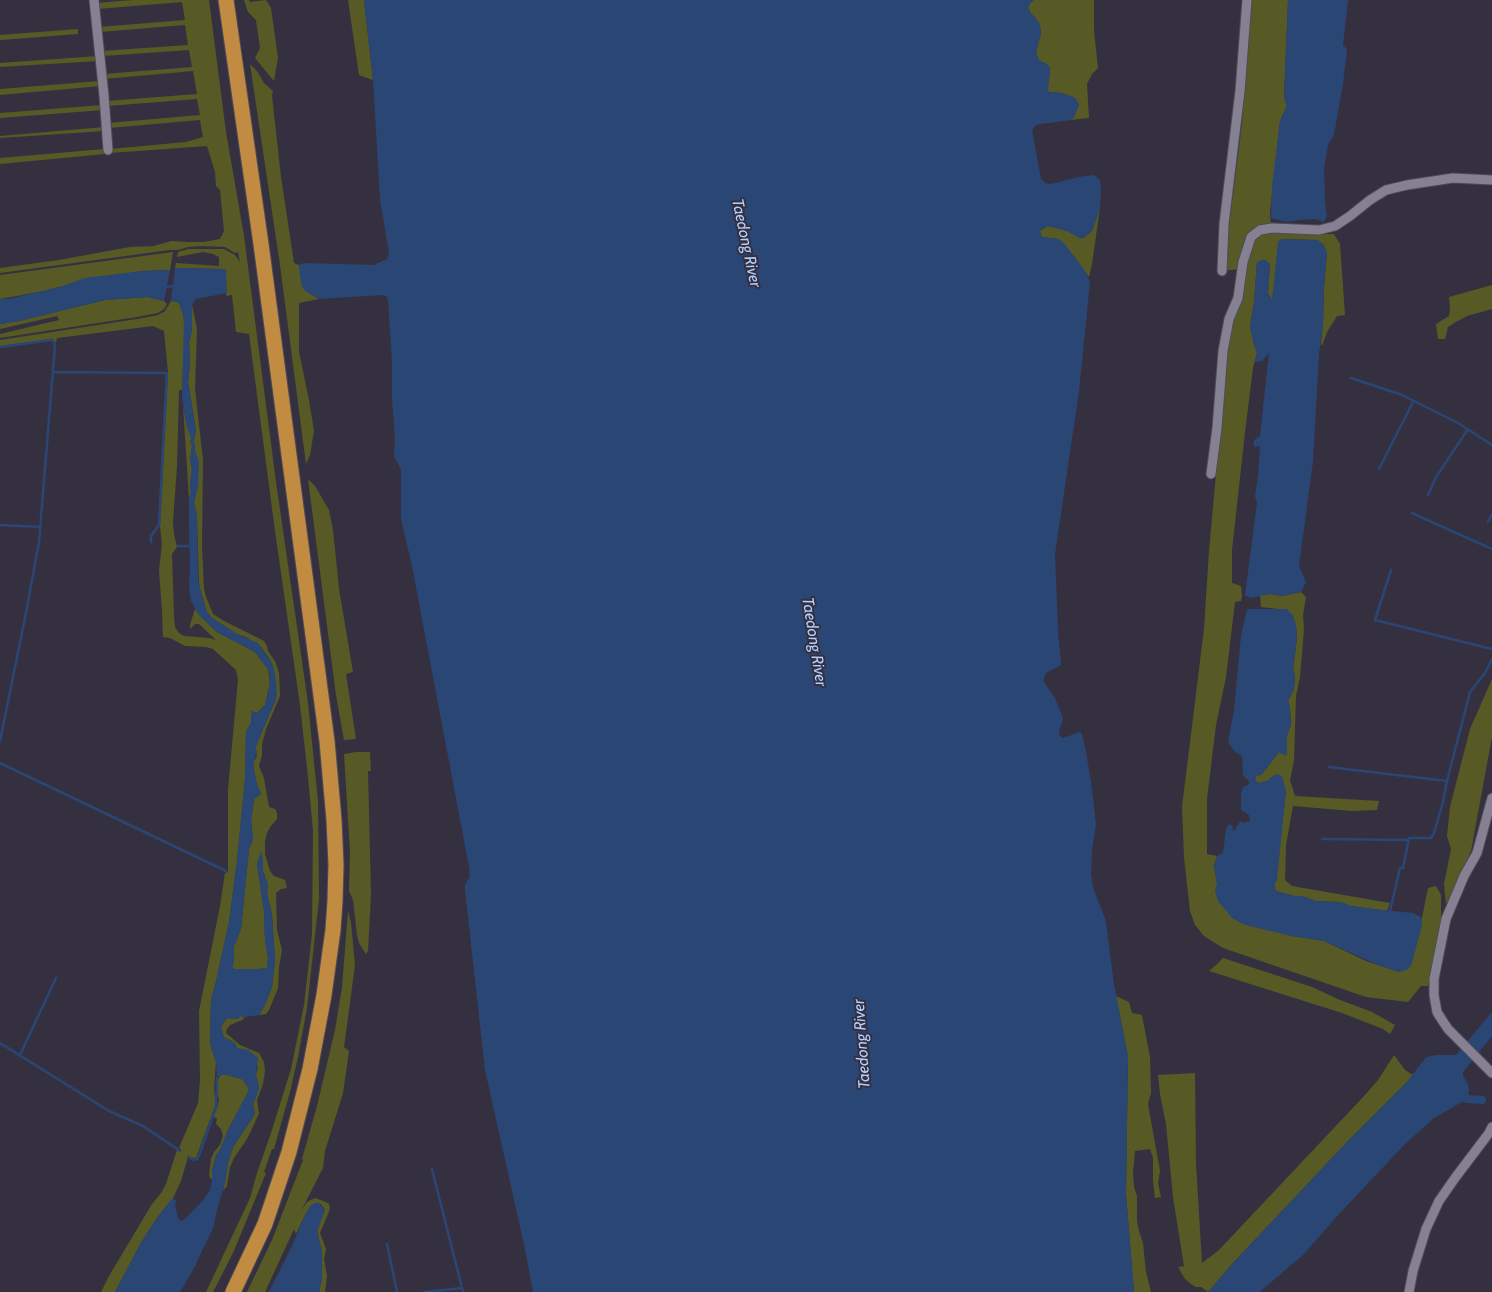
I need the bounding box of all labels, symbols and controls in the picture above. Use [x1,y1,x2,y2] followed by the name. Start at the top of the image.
[727,197,765,289] water label: Taedong River
[797,596,831,688] water label: Taedong River
[849,998,875,1090] water label: Taedong River

